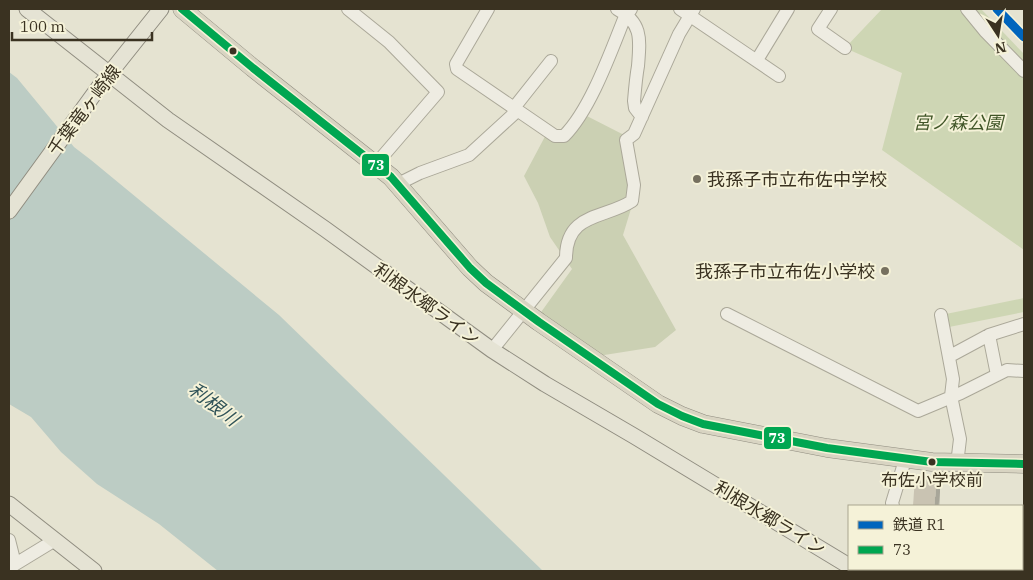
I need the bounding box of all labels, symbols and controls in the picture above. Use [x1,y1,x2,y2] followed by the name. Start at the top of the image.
[12,10,152,42] scale bar
[973,10,1023,60] north arrow
[20,17,65,36] text: 100 m
[993,38,1008,58] text: N
[228,46,238,56] unlabelled marker
[42,60,126,160] street label: 千葉竜ヶ崎線
[913,111,1006,134] park label: 宮ノ森公園
[361,153,390,177] line badge: 73
[368,156,384,174] text: 73
[707,168,887,191] place label: 我孫子市立布佐中学校
[691,173,703,185] marker: 我孫子市立布佐中学校
[369,258,485,350] street label: 利根水郷ライン
[695,260,875,283] place label: 我孫子市立布佐小学校
[879,265,891,277] marker: 我孫子市立布佐小学校
[184,377,245,432] water label: 利根川
[763,426,792,450] line badge: 73
[769,429,785,447] text: 73
[927,457,937,467] marker: 布佐小学校前
[881,469,983,491] place label: 布佐小学校前
[710,476,830,560] street label: 利根水郷ライン
[848,505,1023,570] legend
[893,515,946,534] text: 鉄道 R1
[893,540,911,559] text: 73

